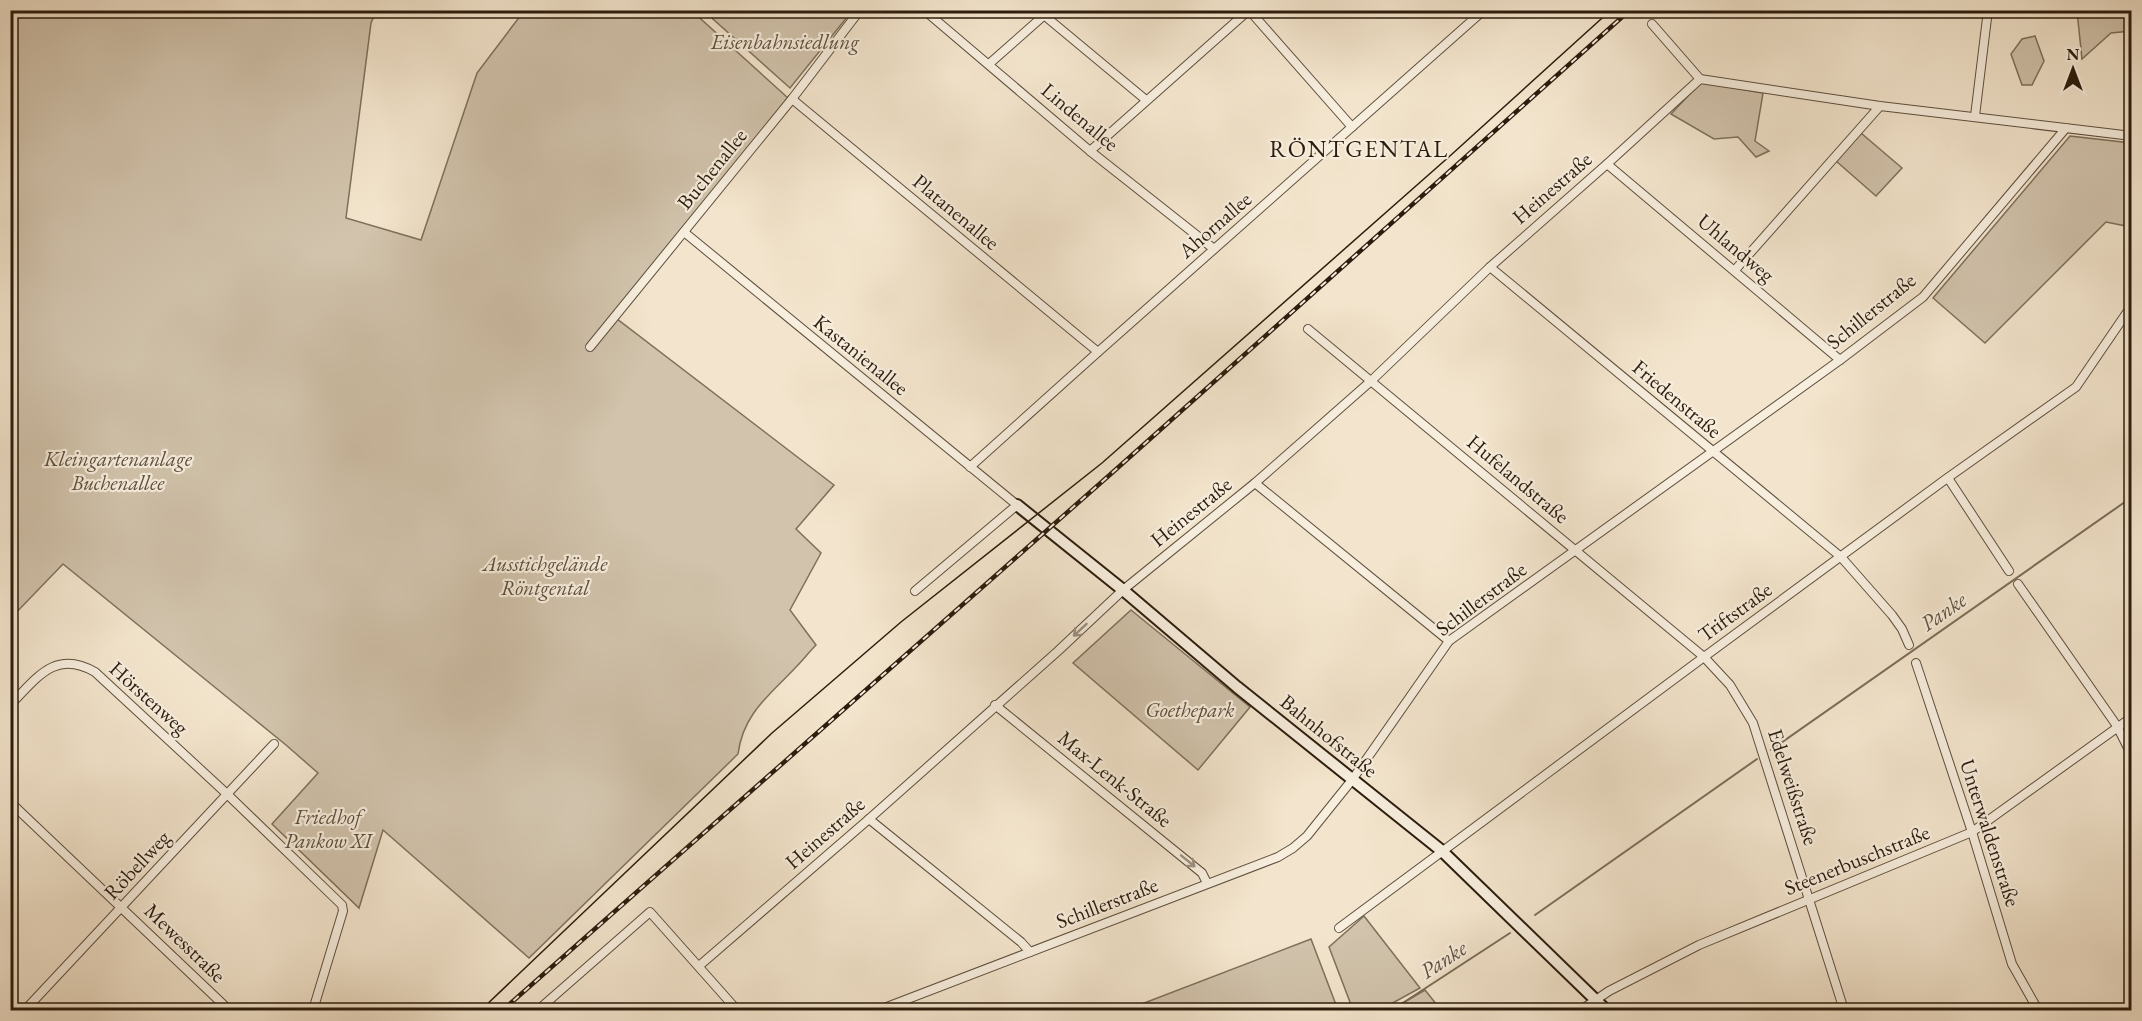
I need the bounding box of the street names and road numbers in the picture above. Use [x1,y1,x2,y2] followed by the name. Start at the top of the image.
[1036,76,1125,157] street label: Lindenallee
[671,123,753,215] street label: Buchenallee
[1506,146,1597,230] street label: Heinestraße
[907,168,1005,256] street label: Platanenallee
[1172,185,1257,264] street label: Ahornallee
[1692,208,1781,288] street label: Uhlandweg
[1821,266,1921,355] street label: Schillerstraße
[808,308,914,401] street label: Kastanienallee
[1627,353,1727,444] street label: Friedenstraße
[1462,428,1575,529] street label: Hufelandstraße
[1144,471,1237,553] street label: Heinestraße
[1430,556,1532,642] street label: Schillerstraße
[1692,576,1777,647] street label: Triftstraße
[104,655,195,741] street label: Hörstenweg
[1275,688,1384,783] street label: Bahnhofstraße
[1053,724,1178,833] street label: Max-Lenk-Straße
[1762,725,1825,848] street label: Edelweißstraße
[1954,756,2027,910] street label: Unterwaldenstraße
[779,791,870,875] street label: Heinestraße
[1780,818,1933,901] street label: Steenerbuschstraße
[98,824,176,905] street label: Röbellweg
[1052,871,1162,934] street label: Schillerstraße
[139,897,232,988] street label: Mewesstraße

